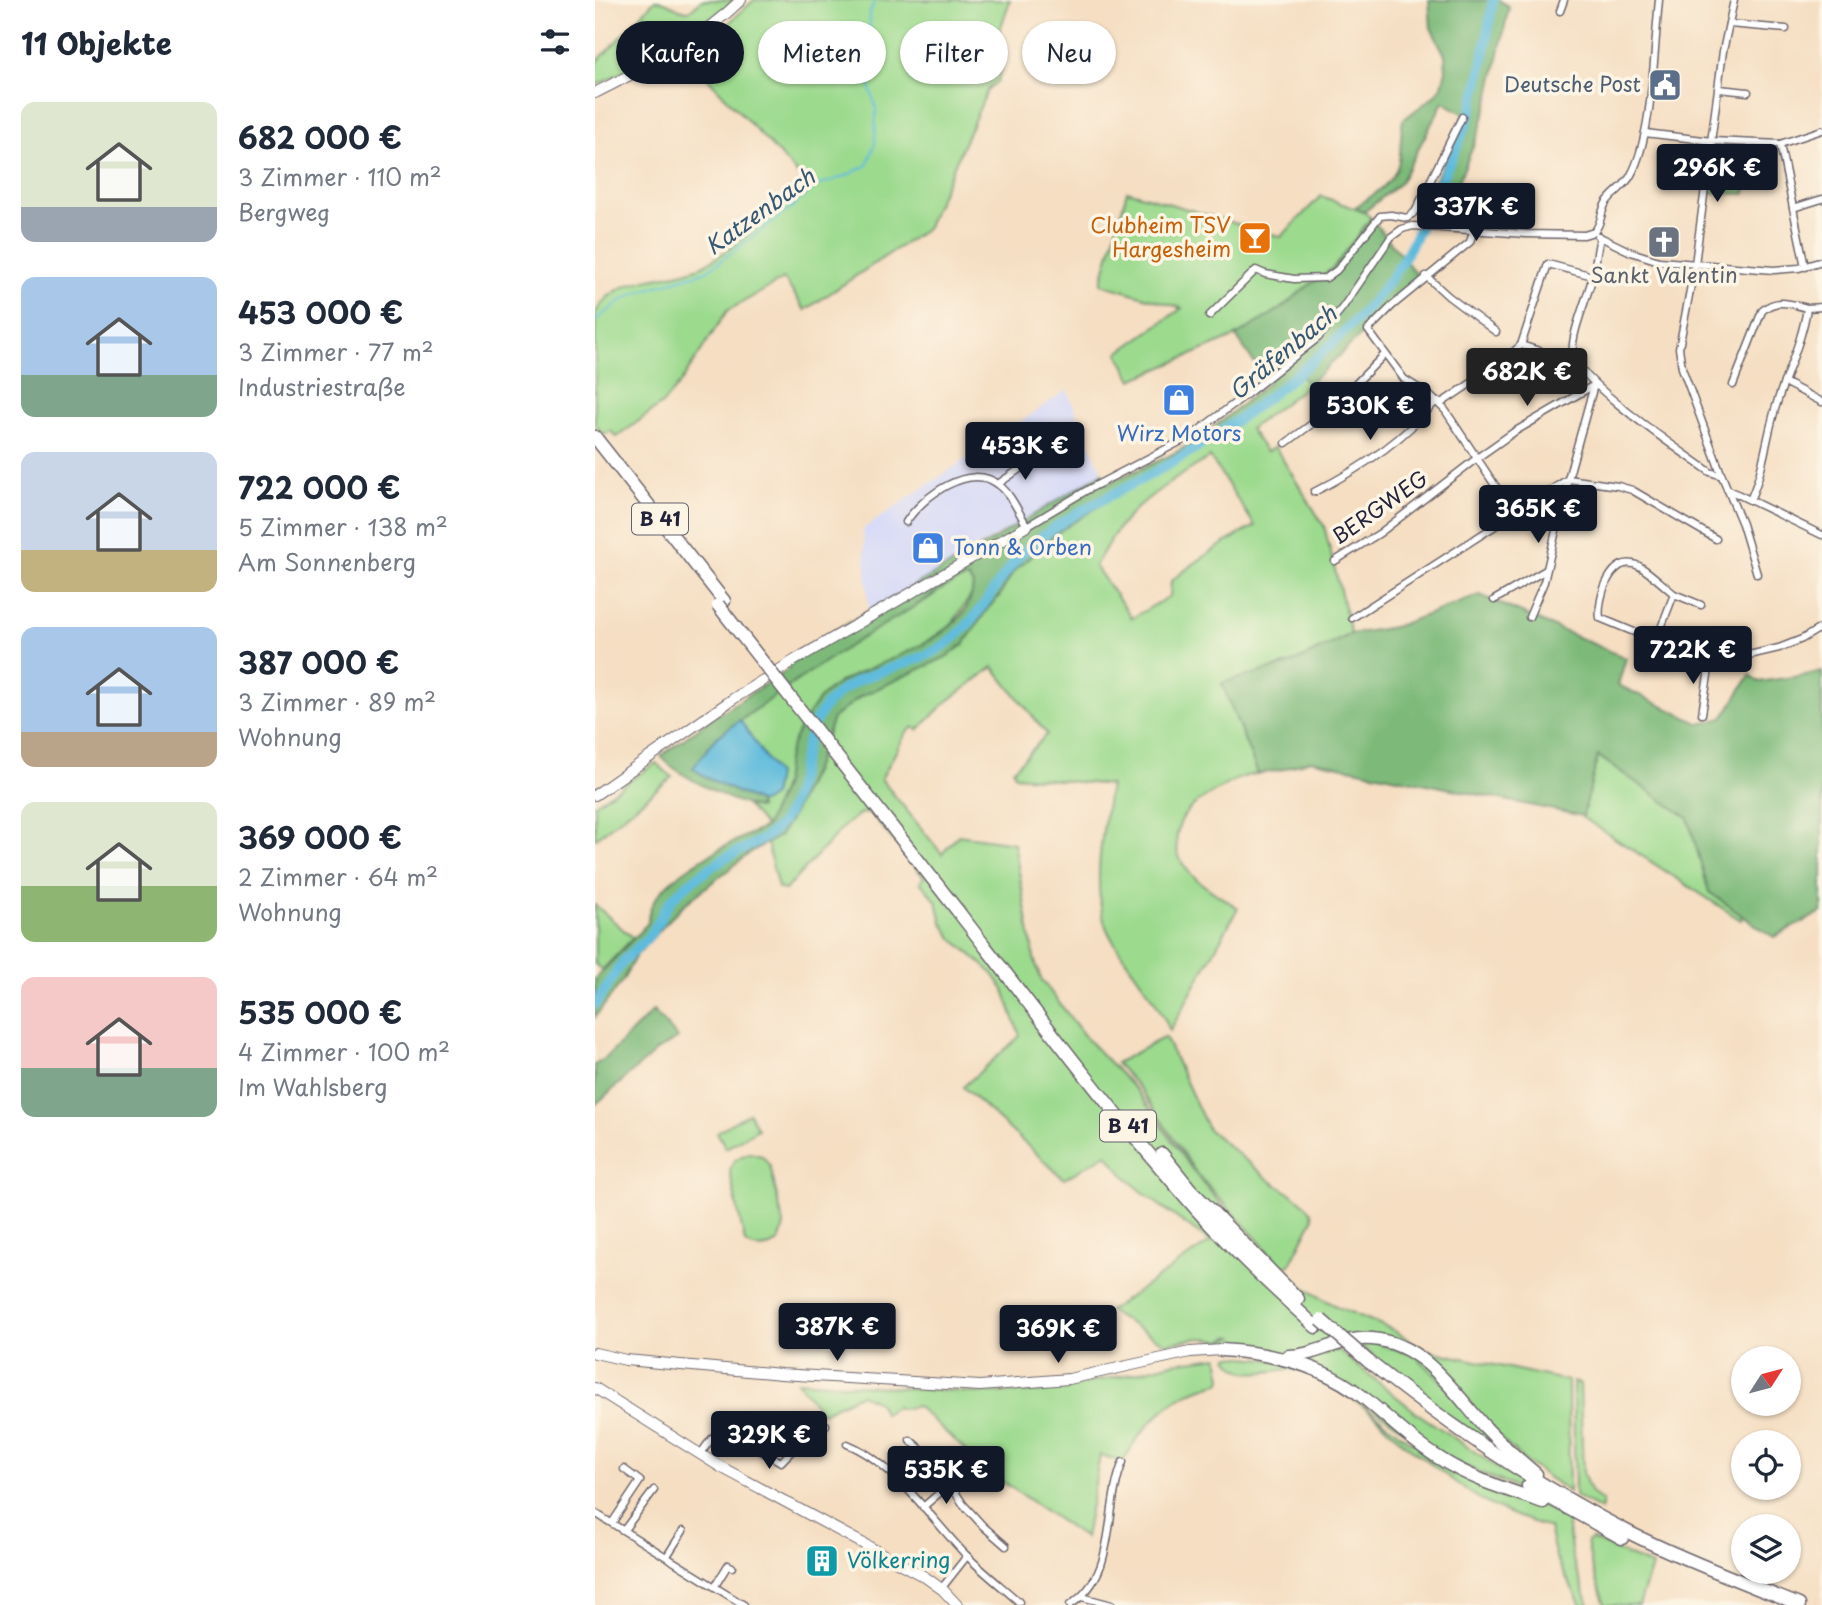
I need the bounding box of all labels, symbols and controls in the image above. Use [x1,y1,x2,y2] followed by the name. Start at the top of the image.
[21,20,172,65] text: 11 Objekte
[616,21,744,84] chip: Kaufen
[758,21,886,84] chip: Mieten
[900,21,1008,84] chip: Filter
[1022,21,1116,84] chip: Neu
[536,23,574,61] icon: filters
[1646,66,1684,104] public building icon: Deutsche Post
[1504,67,1641,99] place label: Deutsche Post
[238,114,402,159] text: 682 000 €
[77,130,161,214] icon: home
[1660,144,1774,204] pin: 296K €
[1673,149,1761,184] text: 296K €
[697,158,822,263] water label: Katzenbach
[238,159,442,194] text: 3 Zimmer · 110 m²
[1419,184,1533,243] pin: 337K €
[1433,188,1519,223] text: 337K €
[238,194,330,229] text: Bergweg
[1090,208,1231,264] place label: Clubheim TSV Hargesheim
[1236,219,1274,257] bar icon: Clubheim TSV Hargesheim
[1645,223,1683,261] church icon: Sankt Valentin
[1590,258,1738,290] place label: Sankt Valentin
[238,289,403,334] text: 453 000 €
[1221,296,1344,407] water label: Gräfenbach
[77,305,161,389] icon: home
[238,334,434,369] text: 3 Zimmer · 77 m²
[1470,348,1584,408] pin: 682K €
[1482,353,1572,388] text: 682K €
[238,369,405,404] text: Industriestraße
[1160,381,1198,419] shop icon: Wirz Motors
[1313,382,1427,442] pin: 530K €
[1326,387,1414,422] text: 530K €
[1117,416,1241,448] place label: Wirz Motors
[968,422,1082,482] pin: 453K €
[981,427,1069,462] text: 453K €
[1324,461,1434,551] street label: BERGWEG
[238,464,400,509] text: 722 000 €
[77,480,161,564] icon: home
[1481,486,1595,545] pin: 365K €
[1495,490,1581,525] text: 365K €
[632,504,688,534] road number: B 41
[238,509,448,544] text: 5 Zimmer · 138 m²
[909,529,947,567] shop icon: Tonn & Orben
[953,530,1092,562] place label: Tonn & Orben
[238,544,416,579] text: Am Sonnenberg
[1636,626,1750,686] pin: 722K €
[1650,631,1736,666] text: 722K €
[238,639,399,684] text: 387 000 €
[77,655,161,739] icon: home
[238,684,436,719] text: 3 Zimmer · 89 m²
[238,719,342,754] text: Wohnung
[238,814,402,859] text: 369 000 €
[77,830,161,914] icon: home
[238,859,438,894] text: 2 Zimmer · 64 m²
[238,894,342,929] text: Wohnung
[238,989,402,1034] text: 535 000 €
[77,1005,161,1089] icon: home
[238,1034,450,1069] text: 4 Zimmer · 100 m²
[238,1069,388,1104] text: Im Wahlsberg
[1100,1110,1156,1142] road number: B 41
[780,1304,894,1363] pin: 387K €
[1001,1306,1115,1365] pin: 369K €
[795,1308,879,1343] text: 387K €
[1016,1310,1100,1345] text: 369K €
[1731,1346,1801,1416] north arrow
[1731,1346,1801,1584] map controls
[712,1412,826,1471] pin: 329K €
[727,1416,811,1451] text: 329K €
[1731,1430,1801,1500] button: locate
[889,1446,1003,1506] pin: 535K €
[904,1451,988,1486] text: 535K €
[1731,1514,1801,1584] button: layers
[803,1542,841,1580] building icon: Völkerring
[847,1543,950,1575] place label: Völkerring

